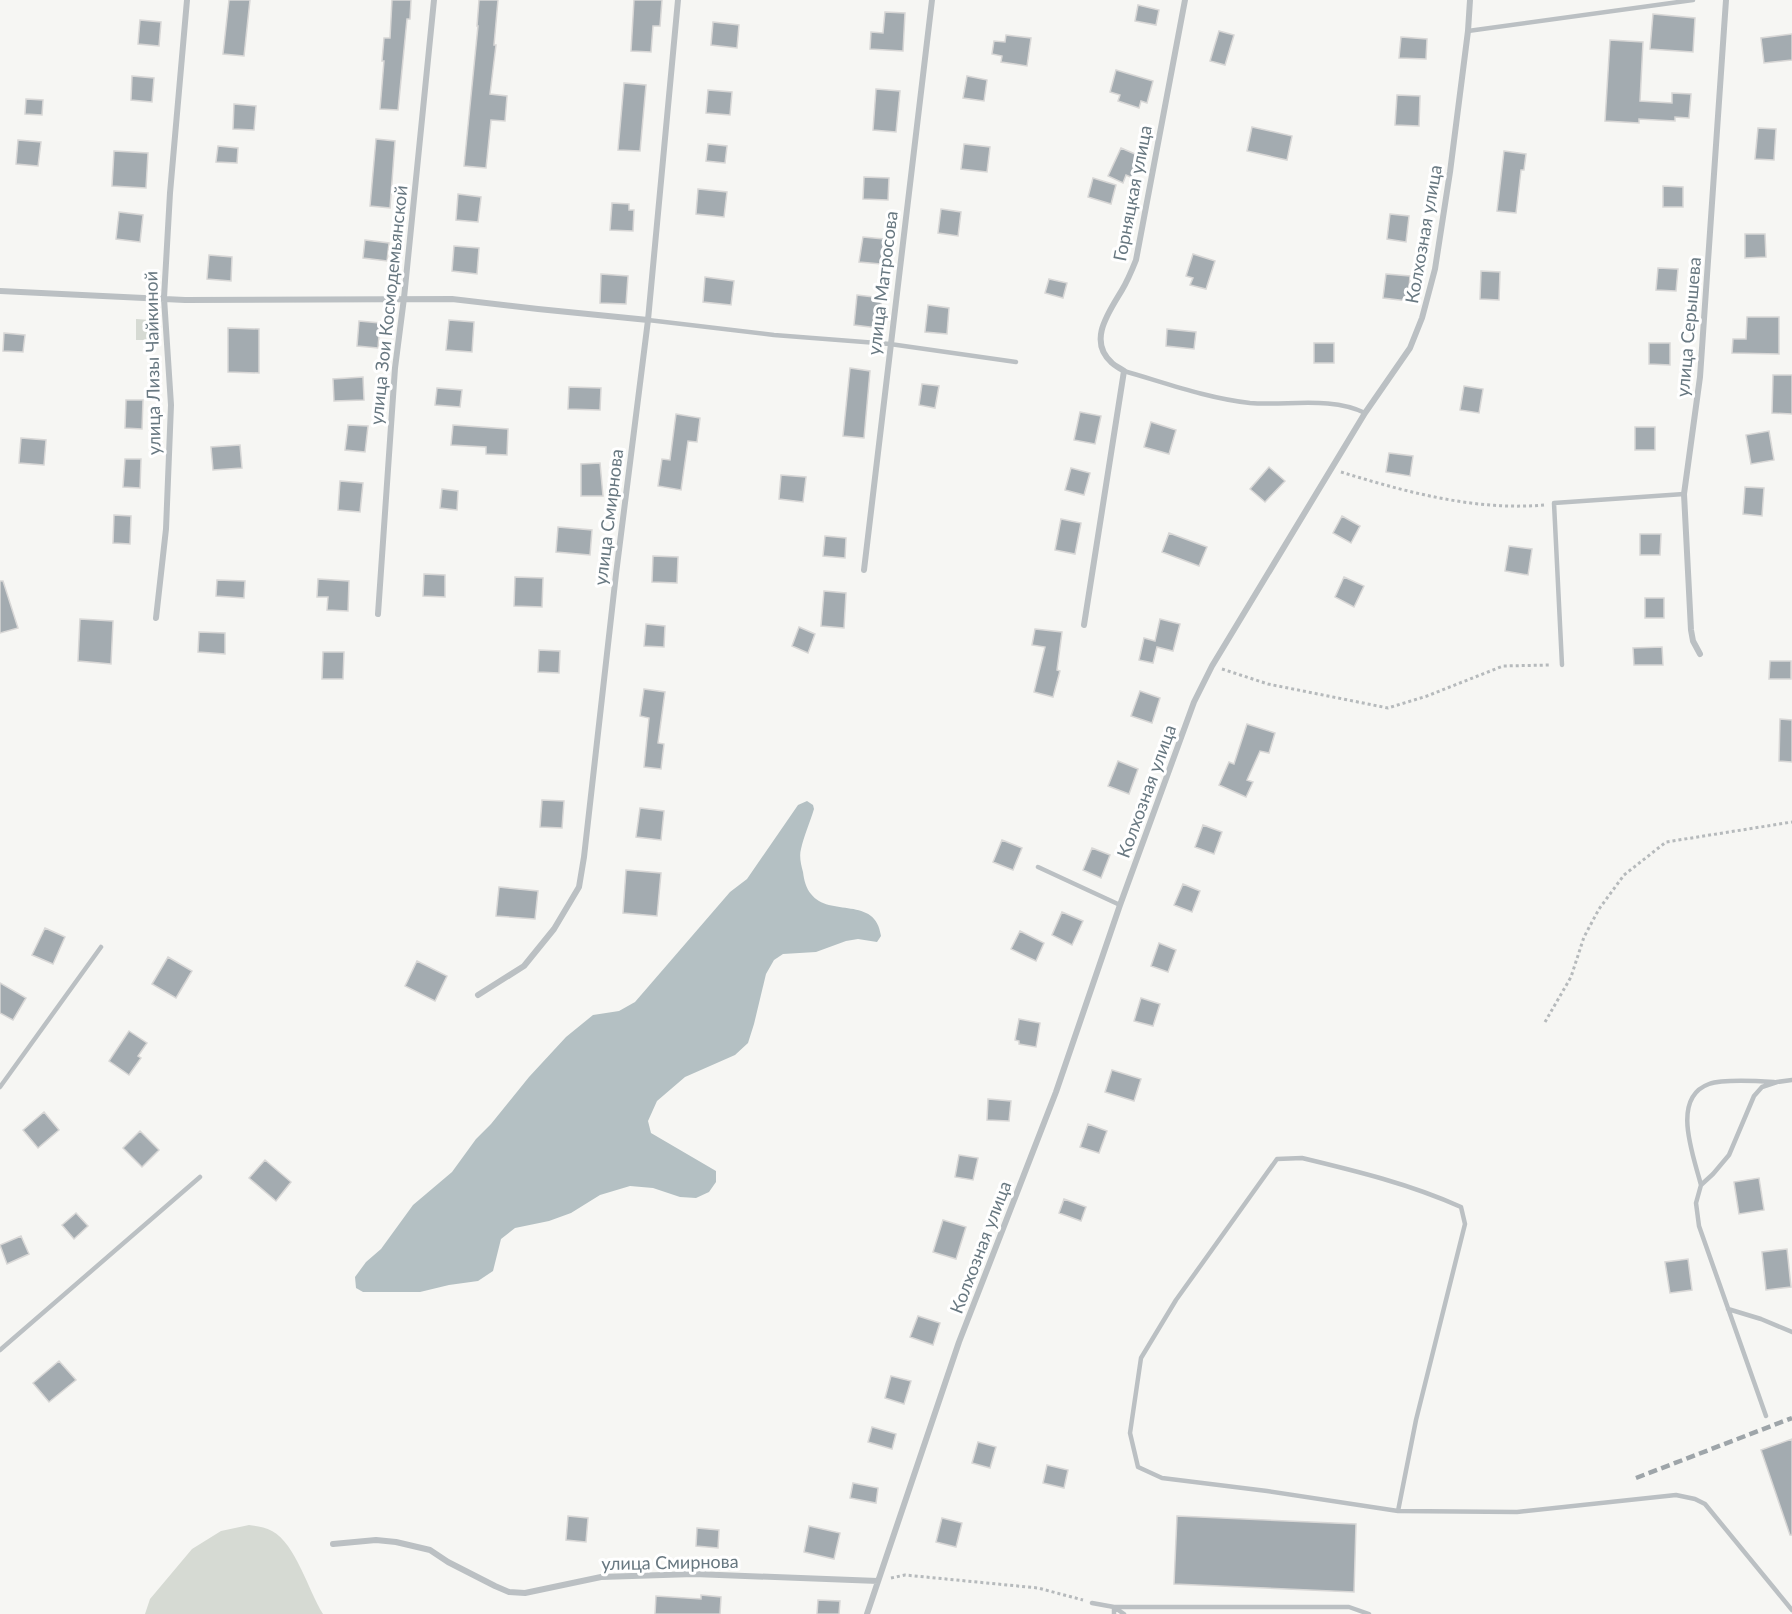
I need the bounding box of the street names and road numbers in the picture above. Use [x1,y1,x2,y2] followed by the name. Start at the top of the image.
[1108,123,1156,263] street label: Горняцкая улица
[1400,163,1446,305] street label: Колхозная улица
[364,184,412,426] street label: улица Зои Космодемьянской
[862,210,902,356] street label: улица Матросова
[1671,256,1705,398] street label: улица Серышева
[139,271,165,455] street label: улица Лизы Чайкиной
[589,448,627,586] street label: улица Смирнова
[1112,721,1180,861] street label: Колхозная улица
[945,1178,1015,1316] street label: Колхозная улица
[601,1550,739,1574] street label: улица Смирнова

